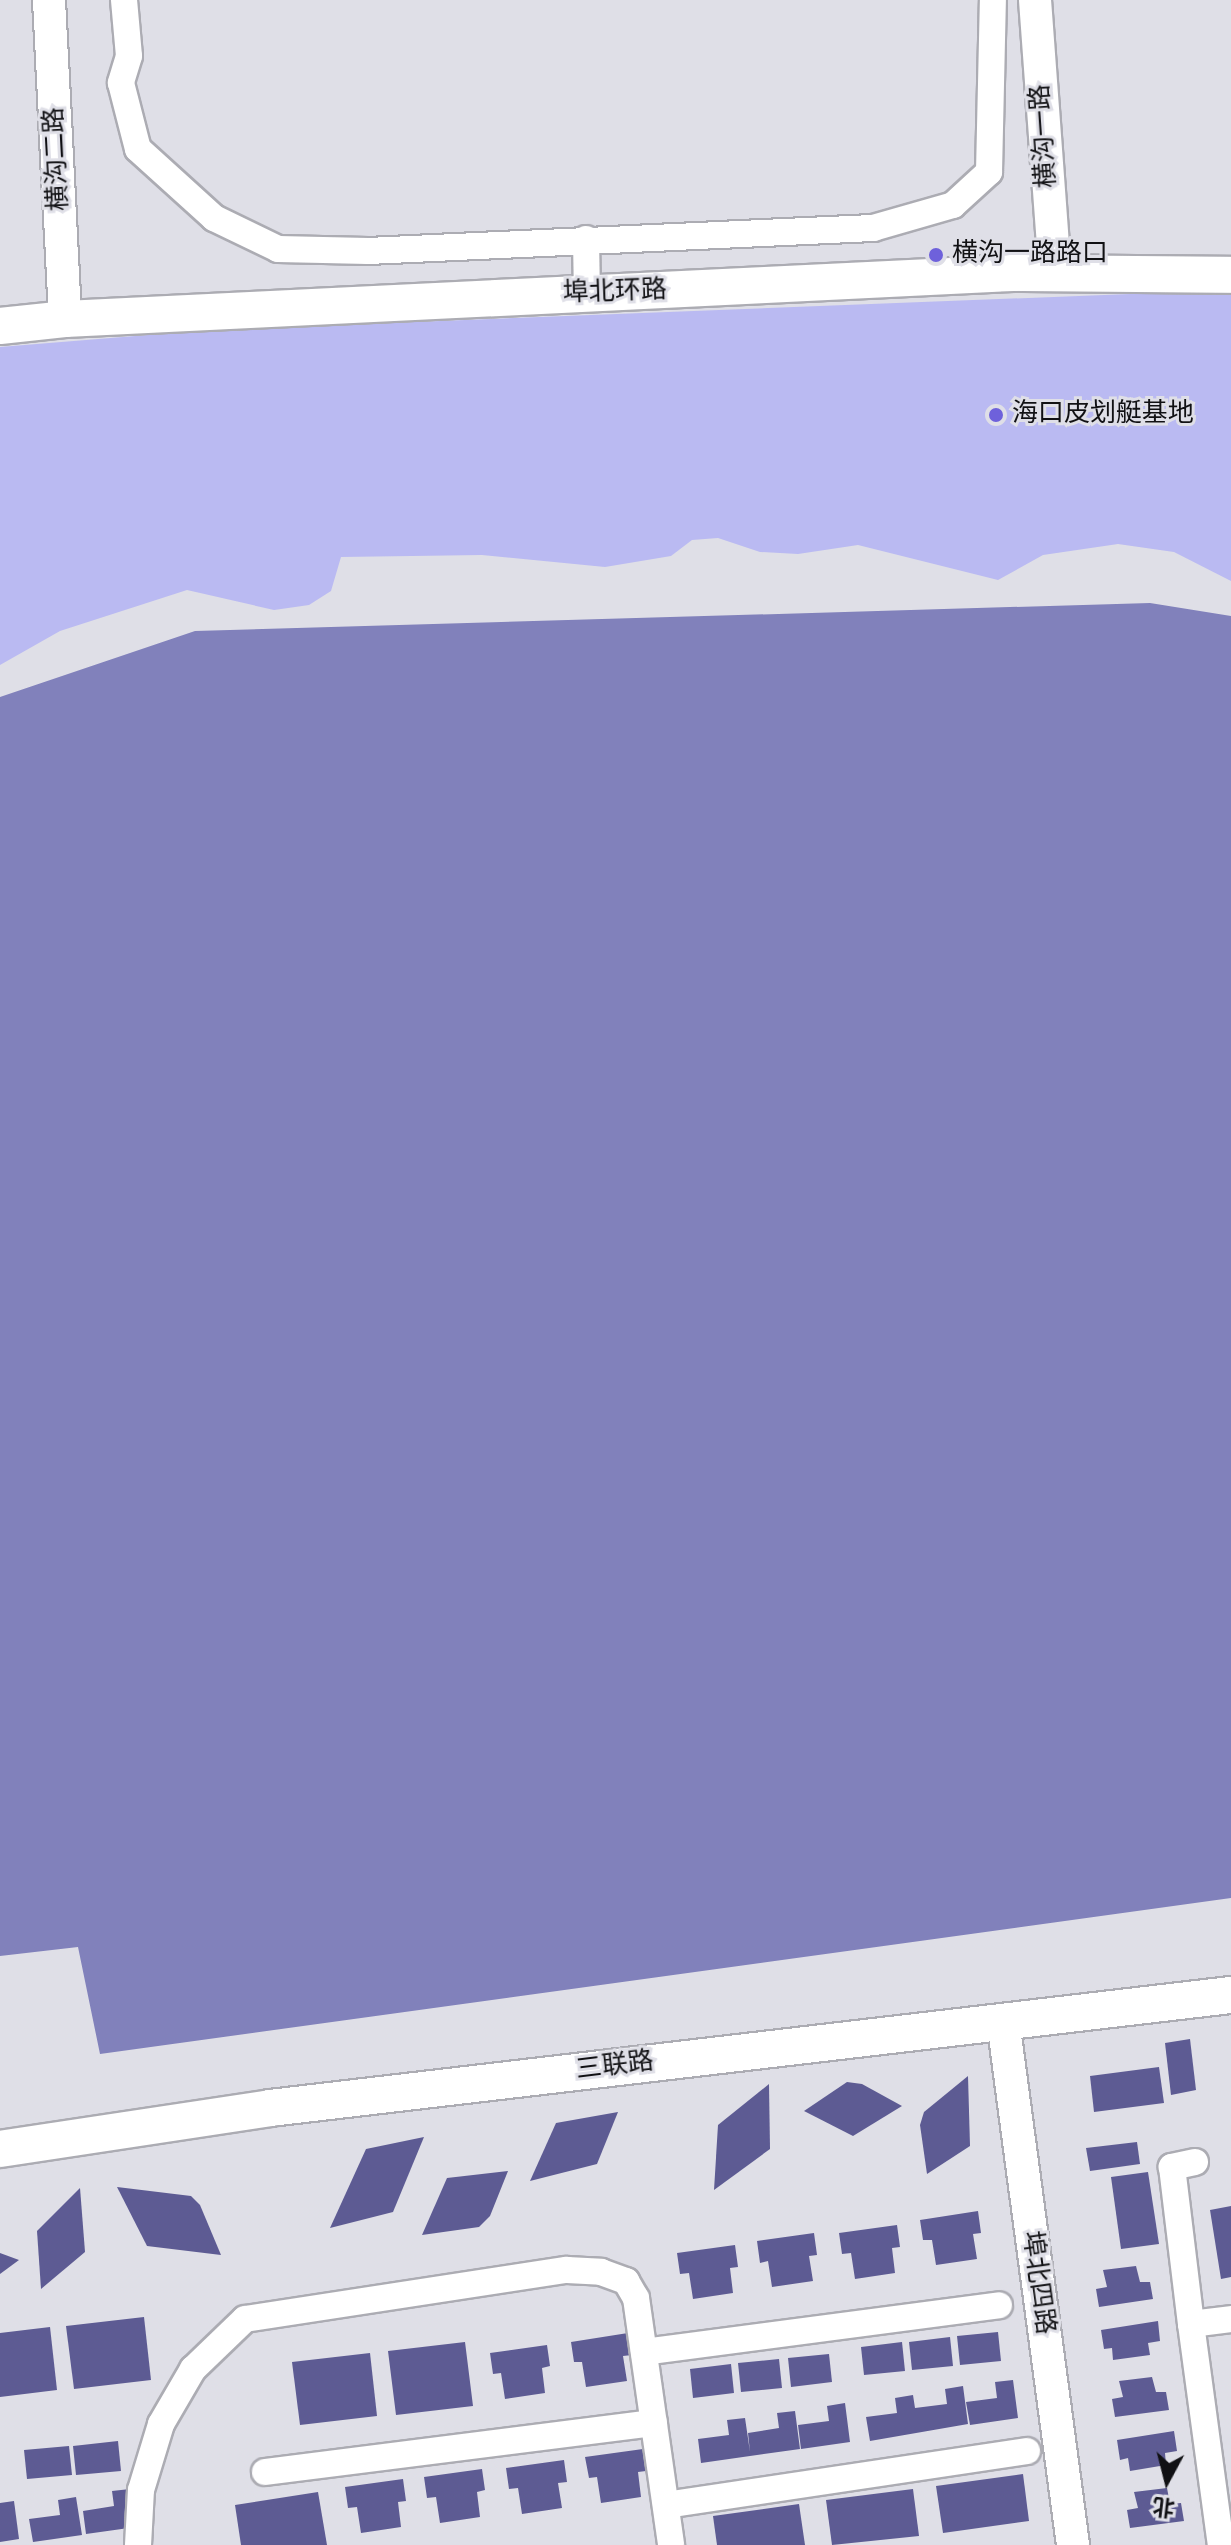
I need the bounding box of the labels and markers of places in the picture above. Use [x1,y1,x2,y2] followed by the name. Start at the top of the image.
[952,239,1108,271] place label: 横沟一路路口
[927,246,945,264] marker: 横沟一路路口
[1012,399,1194,431] place label: 海口皮划艇基地
[987,406,1005,424] marker: 海口皮划艇基地

